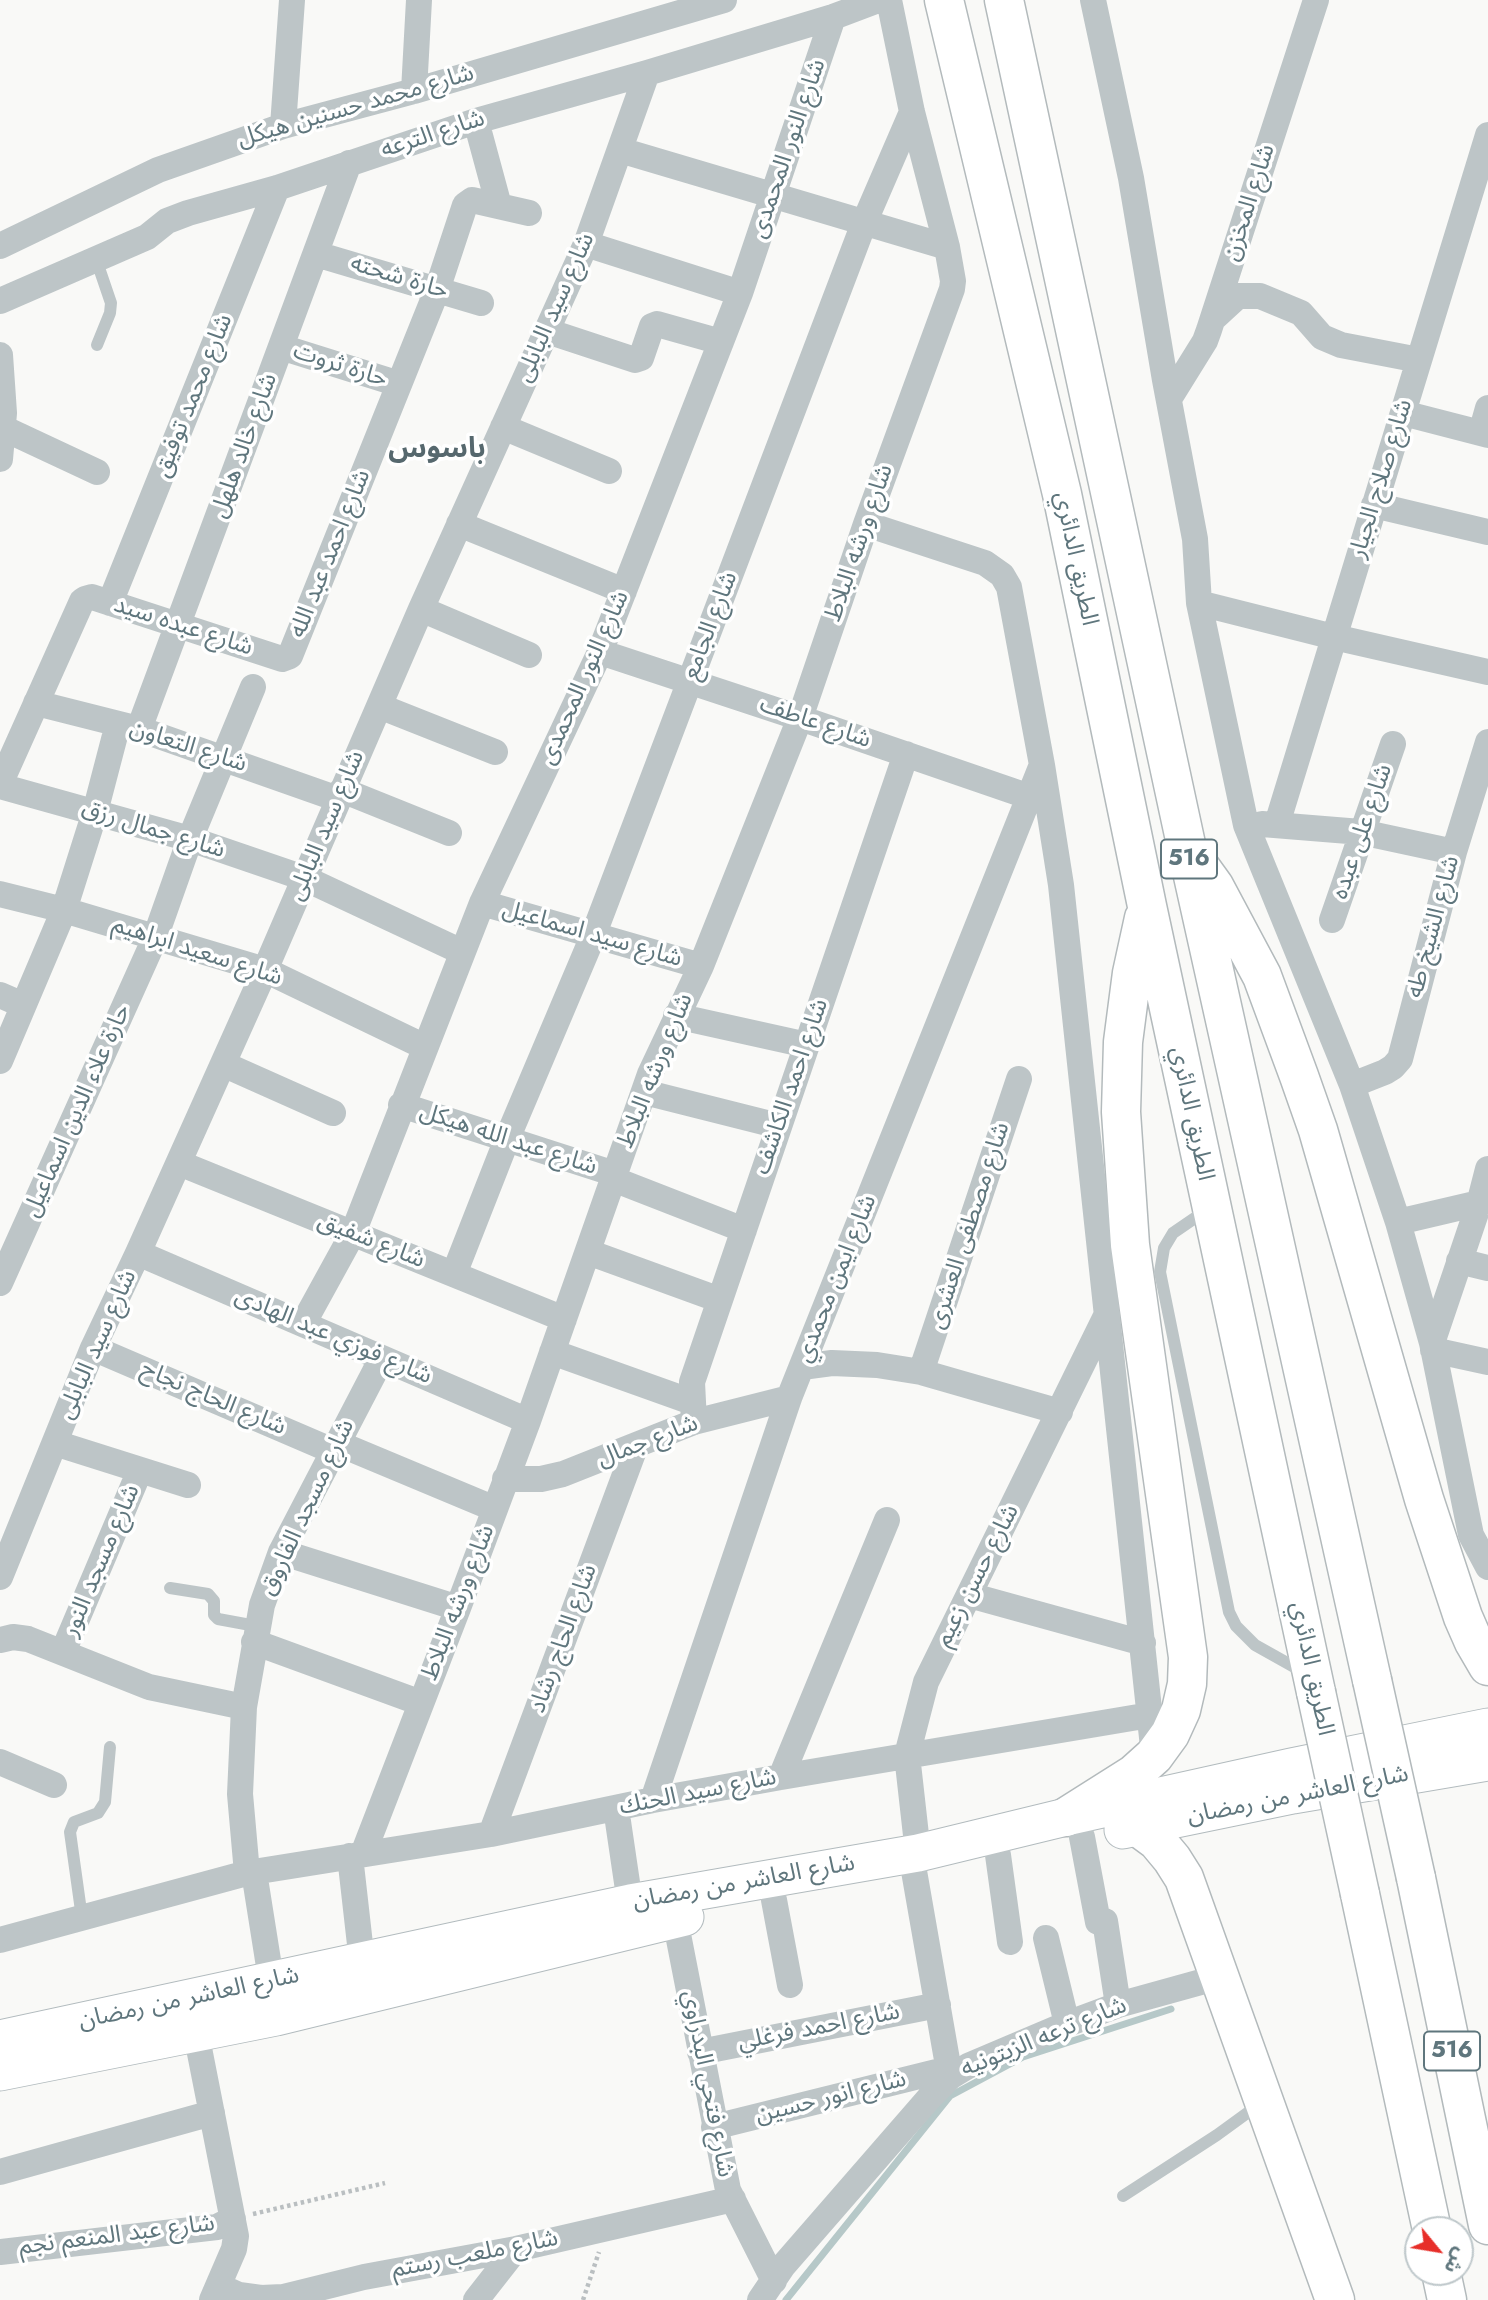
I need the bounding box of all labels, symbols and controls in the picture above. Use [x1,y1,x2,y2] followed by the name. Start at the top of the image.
[745,56,833,242] street label: شارع النور المحمدى
[234,59,478,155] street label: شارع محمد حسنين هيكل
[377,105,489,165] street label: شارع الترعه
[1218,141,1282,265] street label: شارع المخزن
[510,229,602,387] street label: شارع سيد البابلى
[347,250,451,306] street label: حارة شحته
[148,310,240,482] street label: شارع محمد توفيق
[289,337,391,395] street label: حارة ثروت
[205,370,285,522] street label: شارع خالد هلهل
[1344,396,1420,562] street label: شارع صلاح الجيار
[388,433,486,467] district label: باسوس
[820,461,900,625] street label: شارع ورشه البلاط
[284,466,378,642] street label: شارع احمد عبد الله
[1047,489,1103,629] street label: الطريق الدائري
[677,568,745,684] street label: شارع الجامع
[534,587,636,769] street label: شارع النور المحمدى
[110,591,256,663] street label: شارع عبده سيد
[756,691,874,755] street label: شارع عاطف
[126,715,250,779] street label: شارع التعاون
[282,747,372,905] street label: شارع سيد البابلى
[1326,761,1400,903] street label: شارع على عبده
[78,795,228,865] street label: شارع جمال رزق
[1161,839,1217,878] road number: 516
[1401,853,1467,1001] street label: شارع الشيخ طه
[499,896,685,974] street label: شارع سيد اسماعيل
[108,911,286,993] street label: شارع سعيد ابراهيم
[612,990,700,1152] street label: شارع ورشه البلاط
[748,995,836,1179] street label: شارع احمد الكاشف
[18,1000,138,1222] street label: حارة علاء الدين اسماعيل
[1163,1044,1219,1184] street label: الطريق الدائري
[416,1098,600,1182] street label: شارع عبد الله هيكل
[923,1119,1017,1333] street label: شارع مصطفى العشرى
[790,1191,884,1367] street label: شارع ايمن محمدي
[313,1206,429,1276] street label: شارع شفيق
[52,1266,144,1424] street label: شارع سيد البابلى
[230,1282,436,1392] street label: شارع فوزي عبد الهادى
[136,1356,290,1442] street label: شارع الحاج نجاح
[594,1410,702,1474] street label: شارع جمال
[255,1415,361,1601] street label: شارع مسجد الفاروق
[57,1481,147,1641] street label: شارع مسجد النور
[930,1500,1026,1652] street label: شارع حسن زعيم
[416,1521,502,1685] street label: شارع ورشه البلاط
[524,1561,604,1717] street label: شارع الحاج رشاد
[1283,1599,1339,1739] street label: الطريق الدائري
[1185,1760,1411,1832] street label: شارع العاشر من رمضان
[617,1764,779,1822] street label: شارع سيد الحنك
[631,1849,857,1917] street label: شارع العاشر من رمضان
[76,1962,302,2036] street label: شارع العاشر من رمضان
[675,1988,739,2180] street label: شارع فتحي البدراوي
[957,1992,1131,2084] street label: شارع ترعه الزيتونيه
[736,1998,902,2058] street label: شارع احمد فرغلي
[1424,2032,1480,2070] road number: 516
[753,2065,909,2131] street label: شارع انور حسين
[18,2210,216,2262] street label: شارع عبد المنعم نجم
[1404,2216,1474,2286] north arrow
[389,2225,561,2285] street label: شارع ملعب رستم
[1438,2243,1474,2279] text: ش

